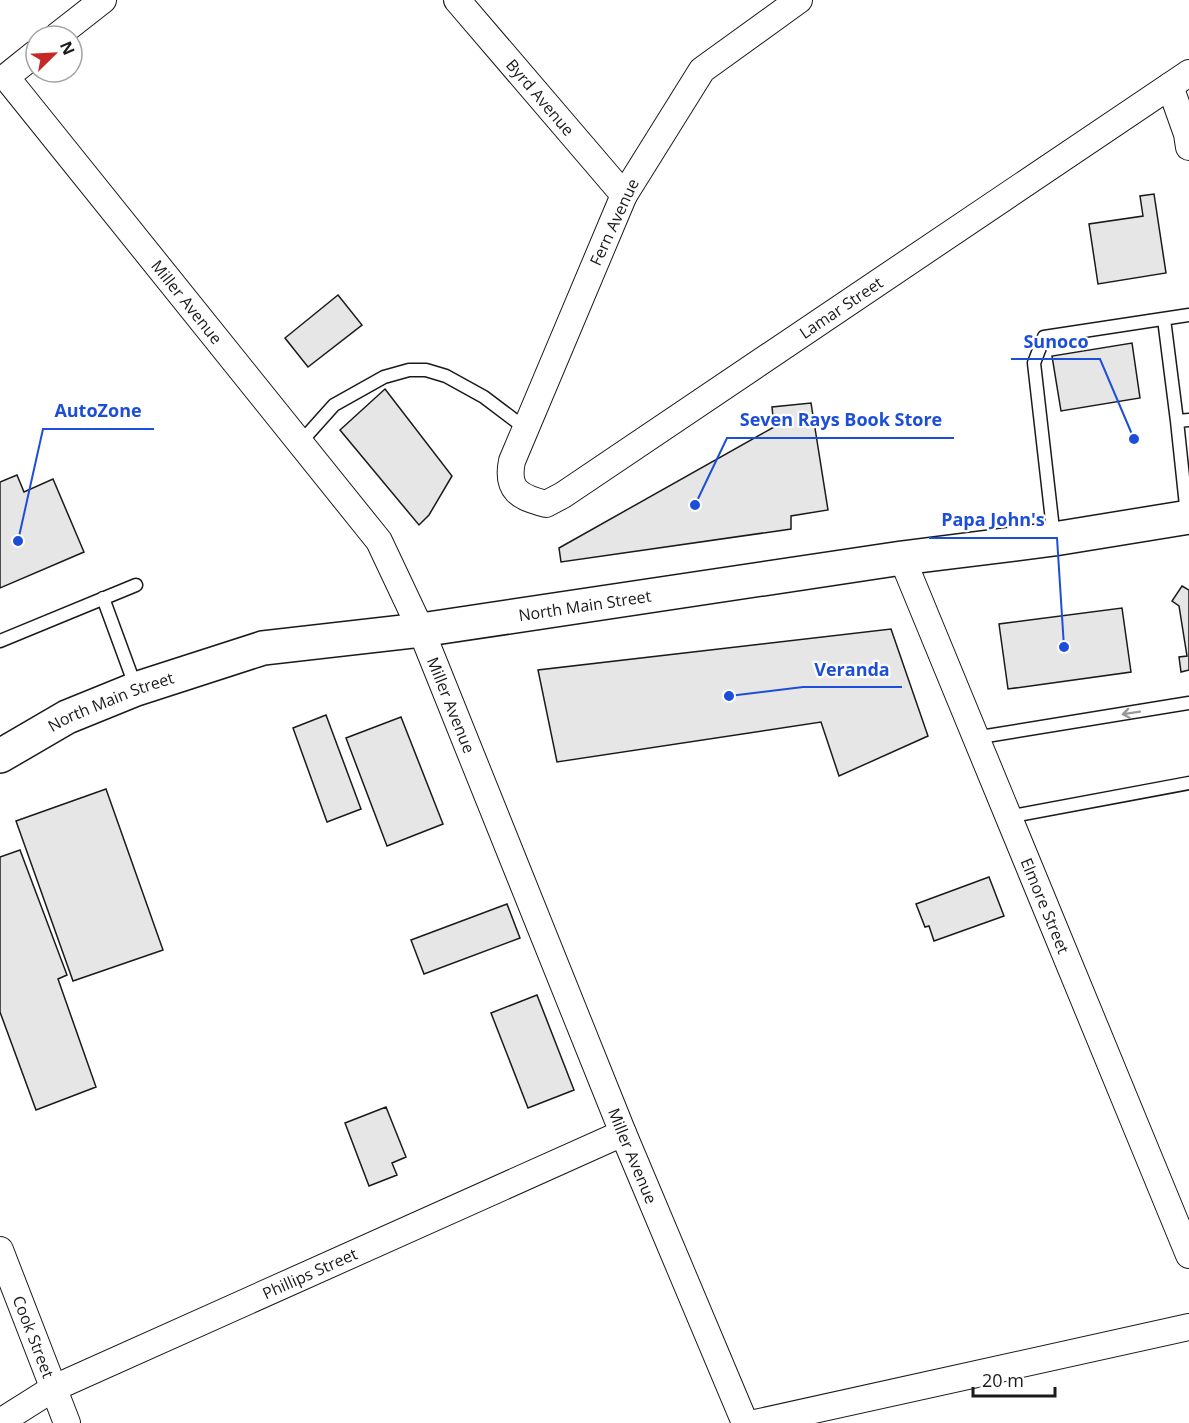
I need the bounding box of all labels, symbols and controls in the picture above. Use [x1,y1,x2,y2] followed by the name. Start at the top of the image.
[24,24,84,84] north arrow
[55,37,80,58] text: N
[501,54,579,140] street label: Byrd Avenue
[584,175,644,269] street label: Fern Avenue
[146,255,227,349] street label: Miller Avenue
[795,271,887,344] street label: Lamar Street
[1011,323,1100,359] callout: Sunoco
[1023,329,1089,353] text: Sunoco
[43,393,154,429] callout: AutoZone
[54,398,142,422] text: AutoZone
[727,402,954,438] callout: Seven Rays Book Store
[740,407,942,431] text: Seven Rays Book Store
[929,502,1057,538] callout: Papa John's
[941,507,1045,531] text: Papa John's
[517,585,653,626] street label: North Main Street
[803,651,902,687] callout: Veranda
[422,654,480,756] street label: Miller Avenue
[814,657,890,681] text: Veranda
[44,666,177,737] street label: North Main Street
[1122,707,1142,718] one-way arrow
[1016,854,1075,957] street label: Elmore Street
[603,1105,663,1207] street label: Miller Avenue
[259,1242,361,1304] street label: Phillips Street
[8,1292,60,1381] street label: Cook Street
[973,1360,1056,1398] scale bar
[982,1368,1024,1392] text: 20 m

